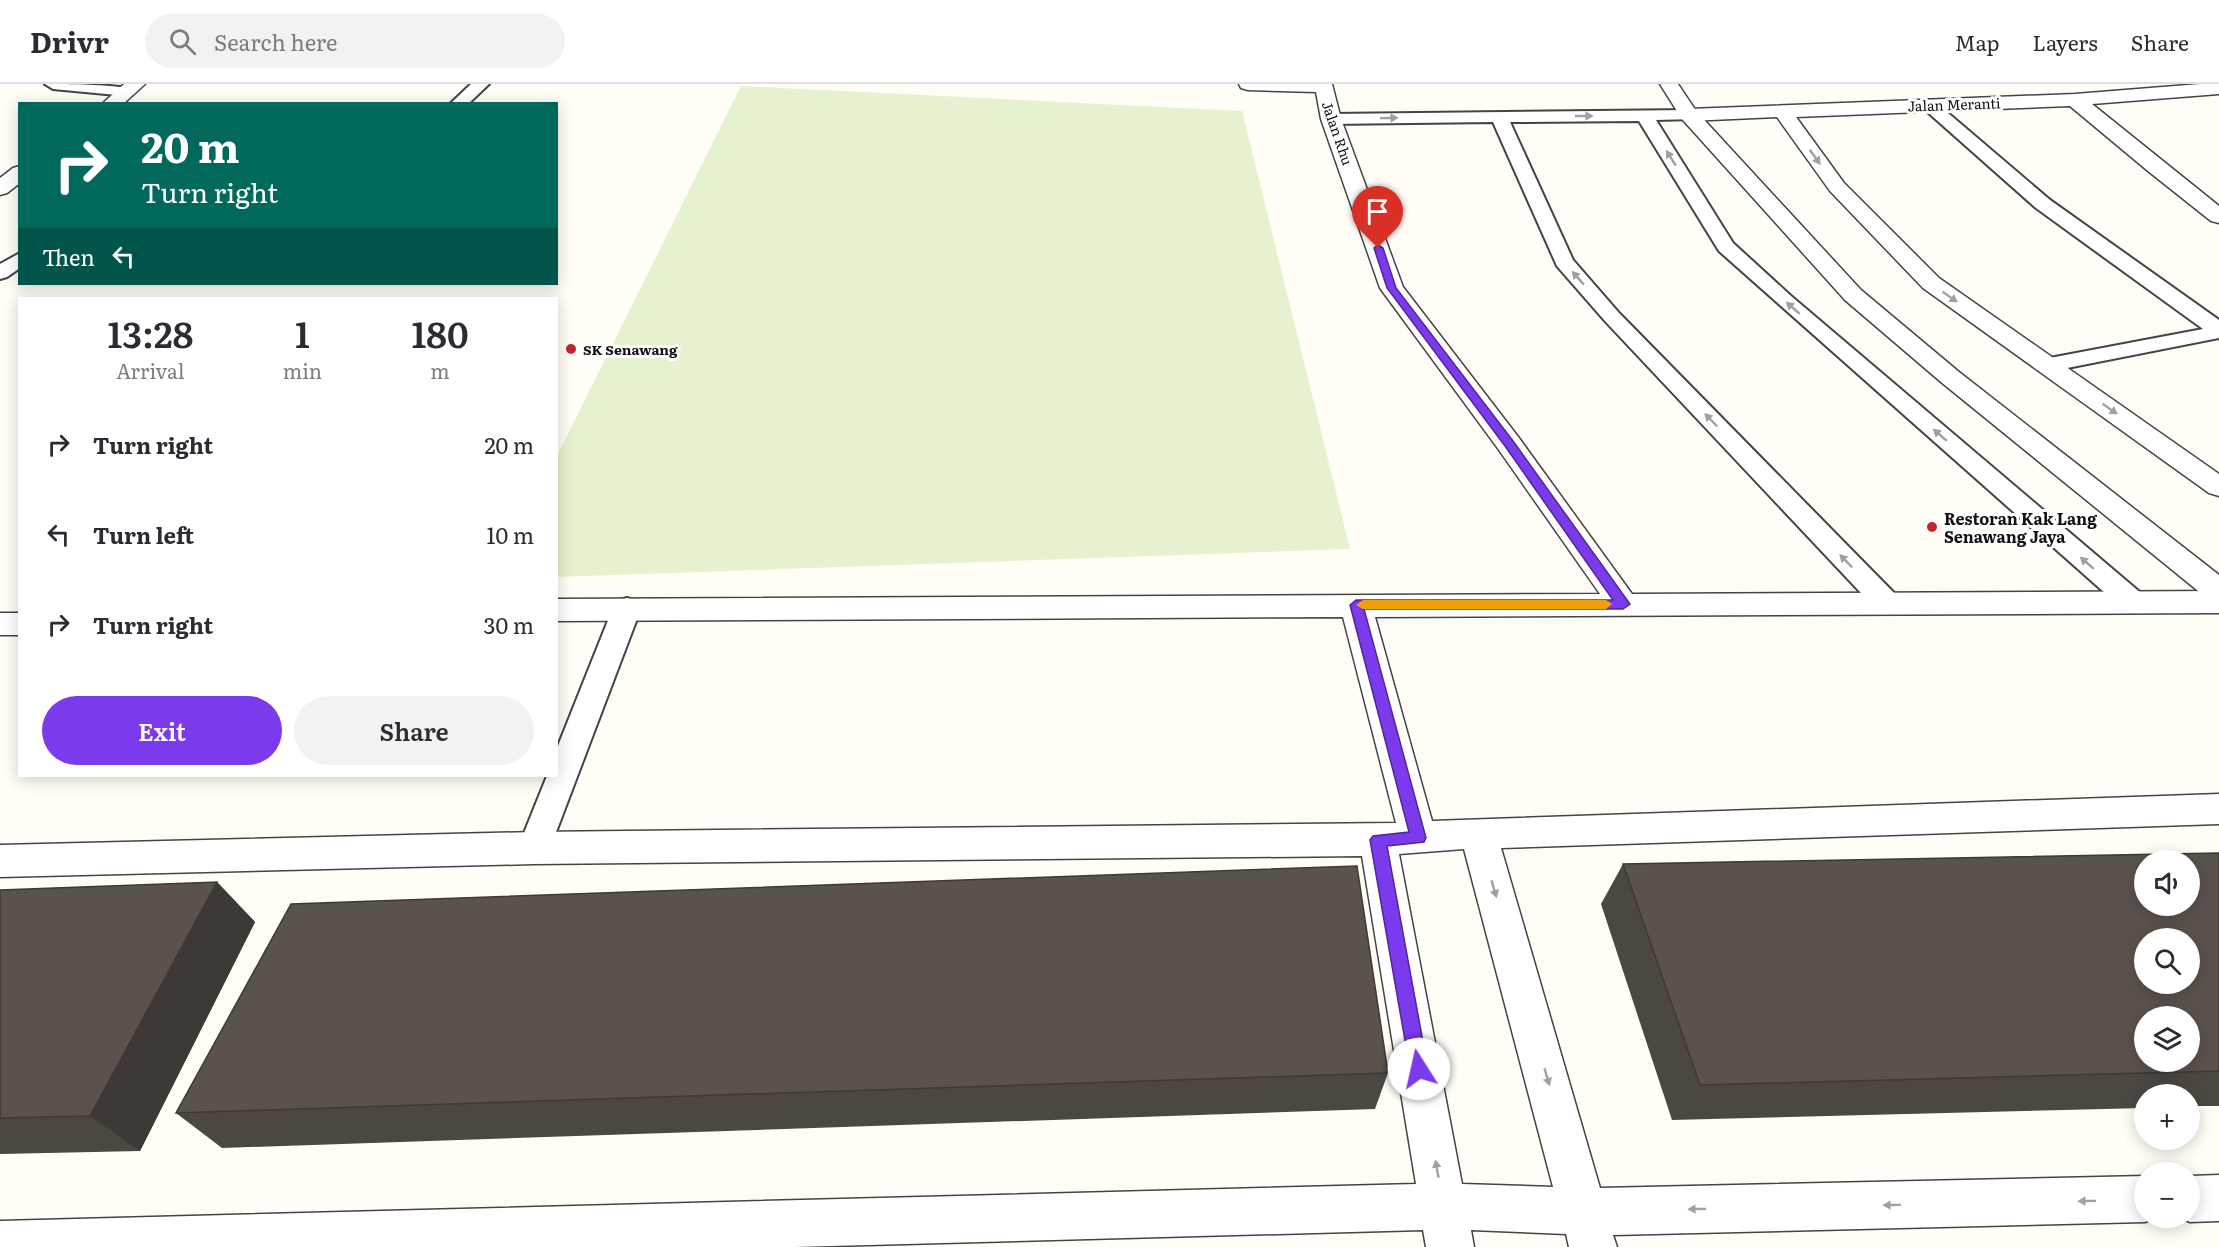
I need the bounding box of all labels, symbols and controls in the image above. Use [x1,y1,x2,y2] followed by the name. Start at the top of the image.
[145,14,565,68] search box
[30,20,109,62] text: Drivr
[166,25,199,58] icon: search
[214,25,337,58] text: Search here
[1955,26,2000,57] text: Map
[2033,26,2098,57] text: Layers
[2131,26,2189,57] text: Share
[1907,92,2001,116] street label: Jalan Meranti
[1318,98,1358,168] street label: Jalan Rhu
[1575,111,1594,121] one-way arrow
[1380,113,1399,123] one-way arrow
[141,114,240,176] text: 20 m
[42,126,120,204] icon: right
[1666,150,1677,166] one-way arrow
[1809,150,1821,165] one-way arrow
[141,171,278,211] text: Turn right
[1352,186,1403,248] pin
[1361,195,1394,228] icon: arrive
[42,240,95,273] text: Then
[107,240,140,273] icon: left
[1572,271,1585,286] one-way arrow
[1942,291,1958,303] one-way arrow
[1786,302,1801,315] one-way arrow
[107,306,193,359] text: 13:28
[295,306,310,359] text: 1
[412,306,469,359] text: 180
[583,339,678,359] place label: SK Senawang
[564,342,578,356] marker: SK Senawang
[116,355,185,385] text: Arrival
[283,355,322,385] text: min
[430,355,450,385] text: m
[2101,403,2117,415] one-way arrow
[1704,413,1718,428] one-way arrow
[42,428,75,461] icon: right
[93,428,213,461] text: Turn right
[484,428,534,461] text: 20 m
[1932,429,1948,442] one-way arrow
[1944,506,2097,548] place label: Restoran Kak Lang Senawang Jaya
[42,518,75,551] icon: left
[93,518,194,551] text: Turn left
[487,518,534,551] text: 10 m
[1925,520,1939,534] marker: Restoran Kak Lang Senawang Jaya
[1840,554,1854,568] one-way arrow
[2080,556,2095,570] one-way arrow
[42,608,75,641] icon: right
[93,608,213,641] text: Turn right
[484,608,534,641] text: 30 m
[42,696,282,765] button: Exit
[294,696,534,765] button: Share
[2134,850,2200,1228] map controls
[2134,850,2200,916] button: sound
[1490,880,1499,898] one-way arrow
[2134,928,2200,994] button: search
[2134,1006,2200,1072] button: layers
[1387,1037,1451,1101] position arrow
[1543,1068,1552,1086] one-way arrow
[2134,1084,2200,1150] button: +
[1432,1159,1441,1178] one-way arrow
[2134,1162,2200,1228] button: −
[2077,1196,2096,1206] one-way arrow
[1882,1200,1901,1210] one-way arrow
[1687,1204,1706,1214] one-way arrow

